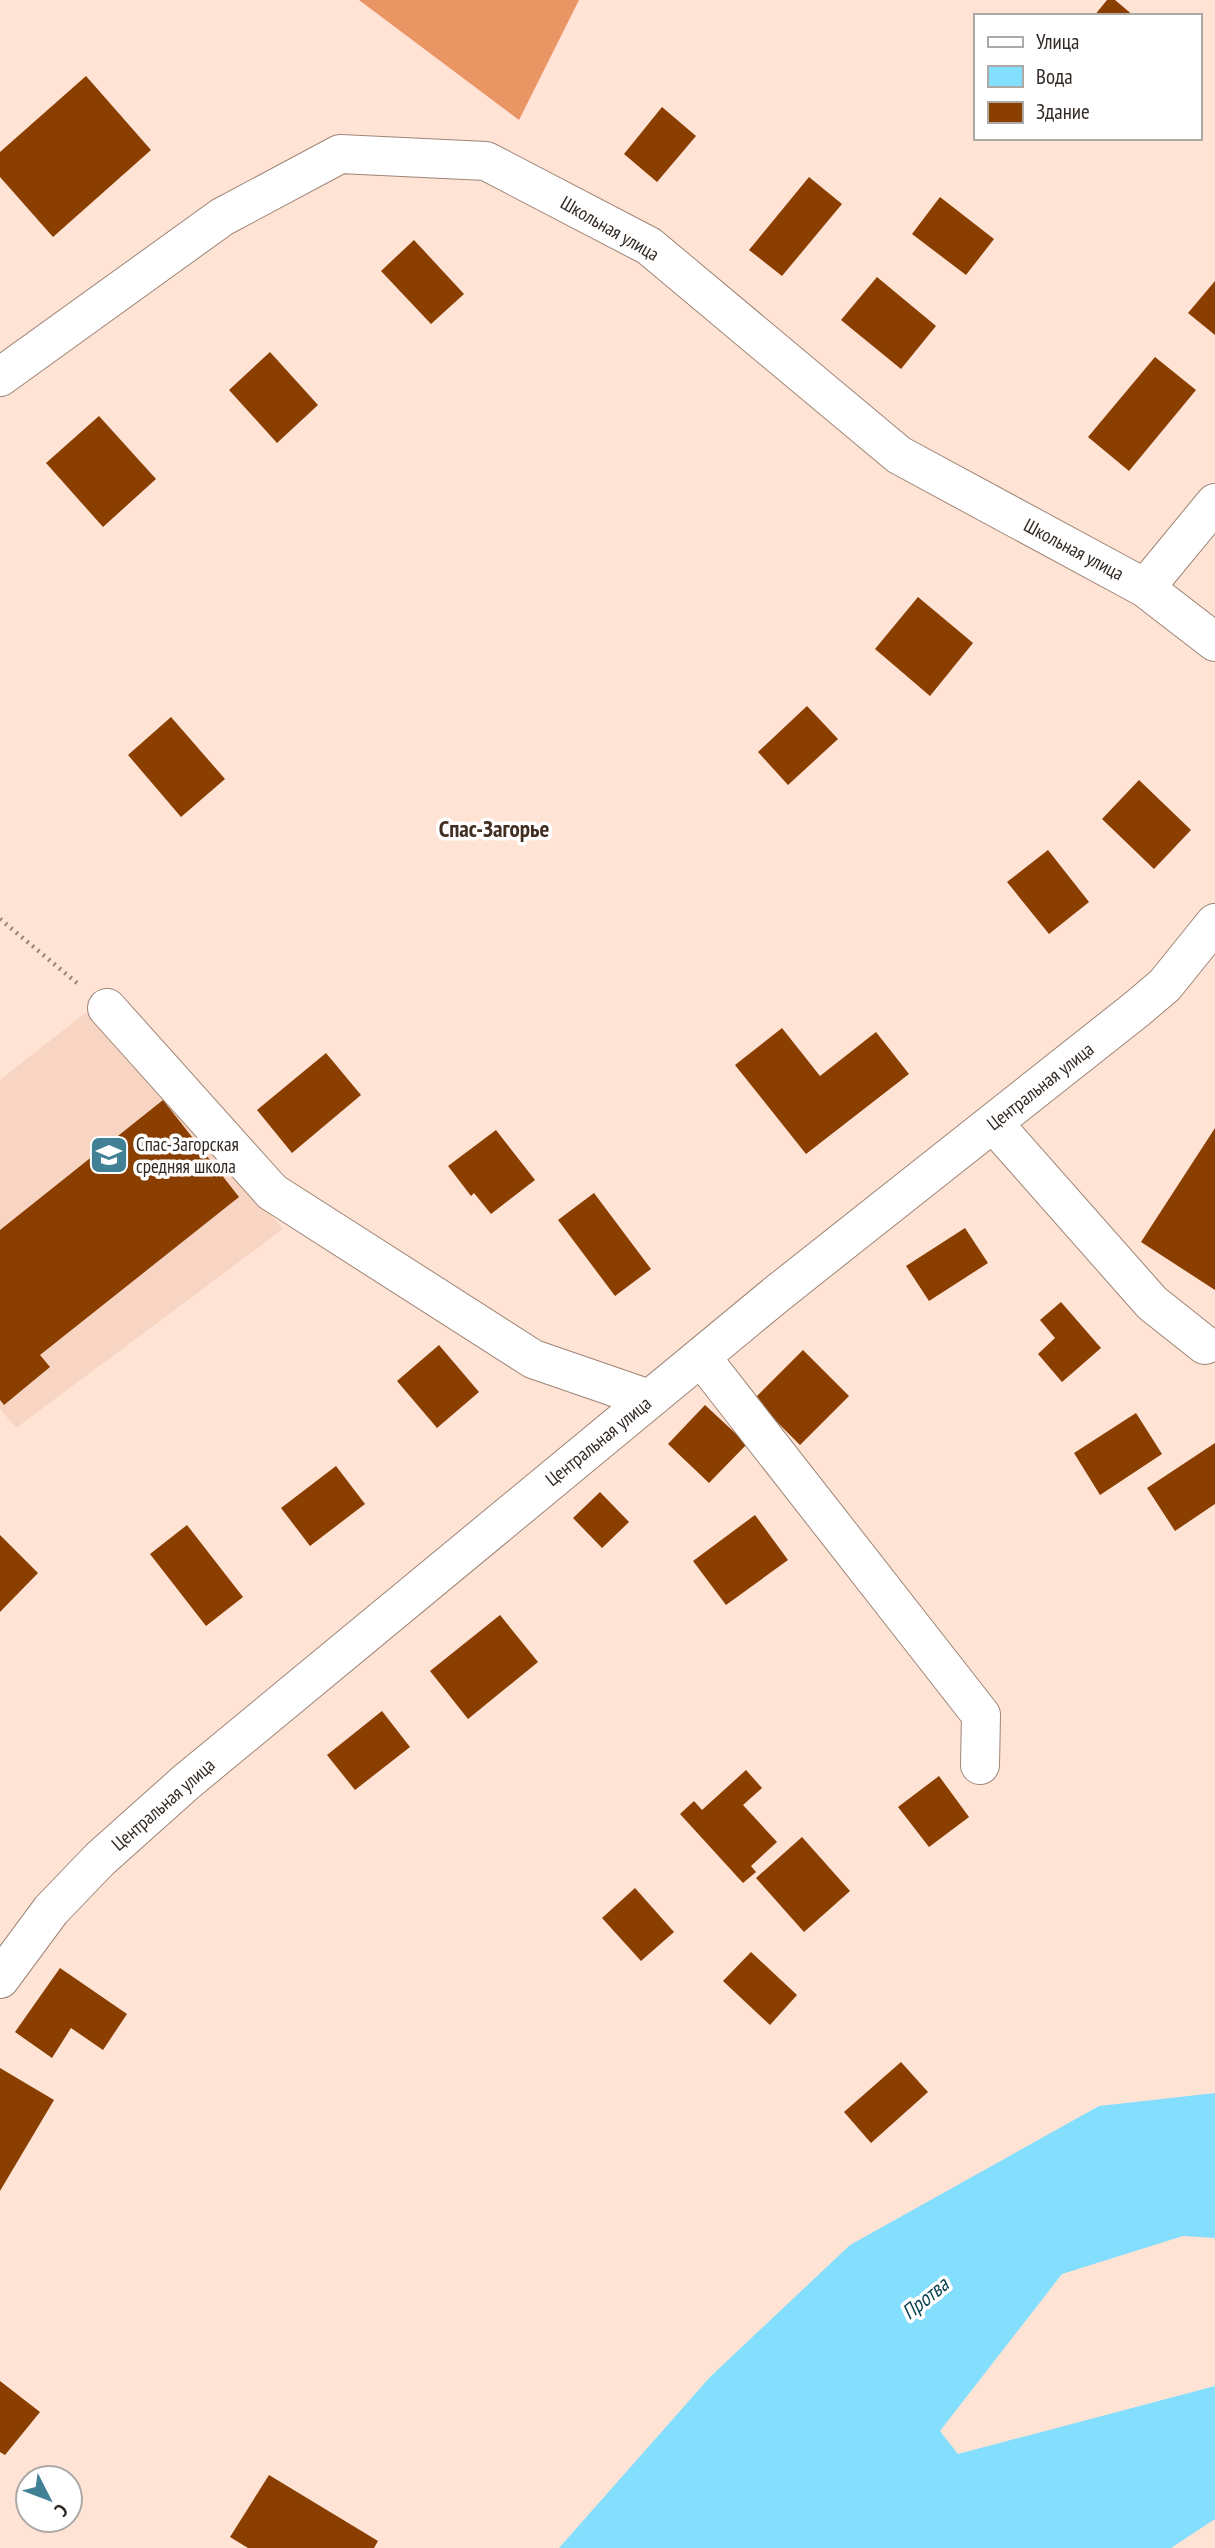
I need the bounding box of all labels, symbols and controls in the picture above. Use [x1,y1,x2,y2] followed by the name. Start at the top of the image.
[974,14,1201,140] legend
[1036,28,1079,55] text: Улица
[1036,63,1073,90] text: Вода
[1036,98,1090,125] text: Здание
[557,190,663,266] street label: Школьная улица
[1020,513,1128,585] street label: Школьная улица
[439,814,550,843] district label: Спас-Загорье
[982,1037,1098,1135] street label: Центральная улица
[136,1132,239,1178] place label: Спас-Загорская средняя школа
[88,1134,130,1176] school or university icon: Спас-Загорская средняя школа
[540,1391,656,1491] street label: Центральная улица
[106,1753,220,1855] street label: Центральная улица
[896,2270,955,2325] water label: Протва
[14,2464,84,2534] north arrow
[50,2499,73,2522] text: С

